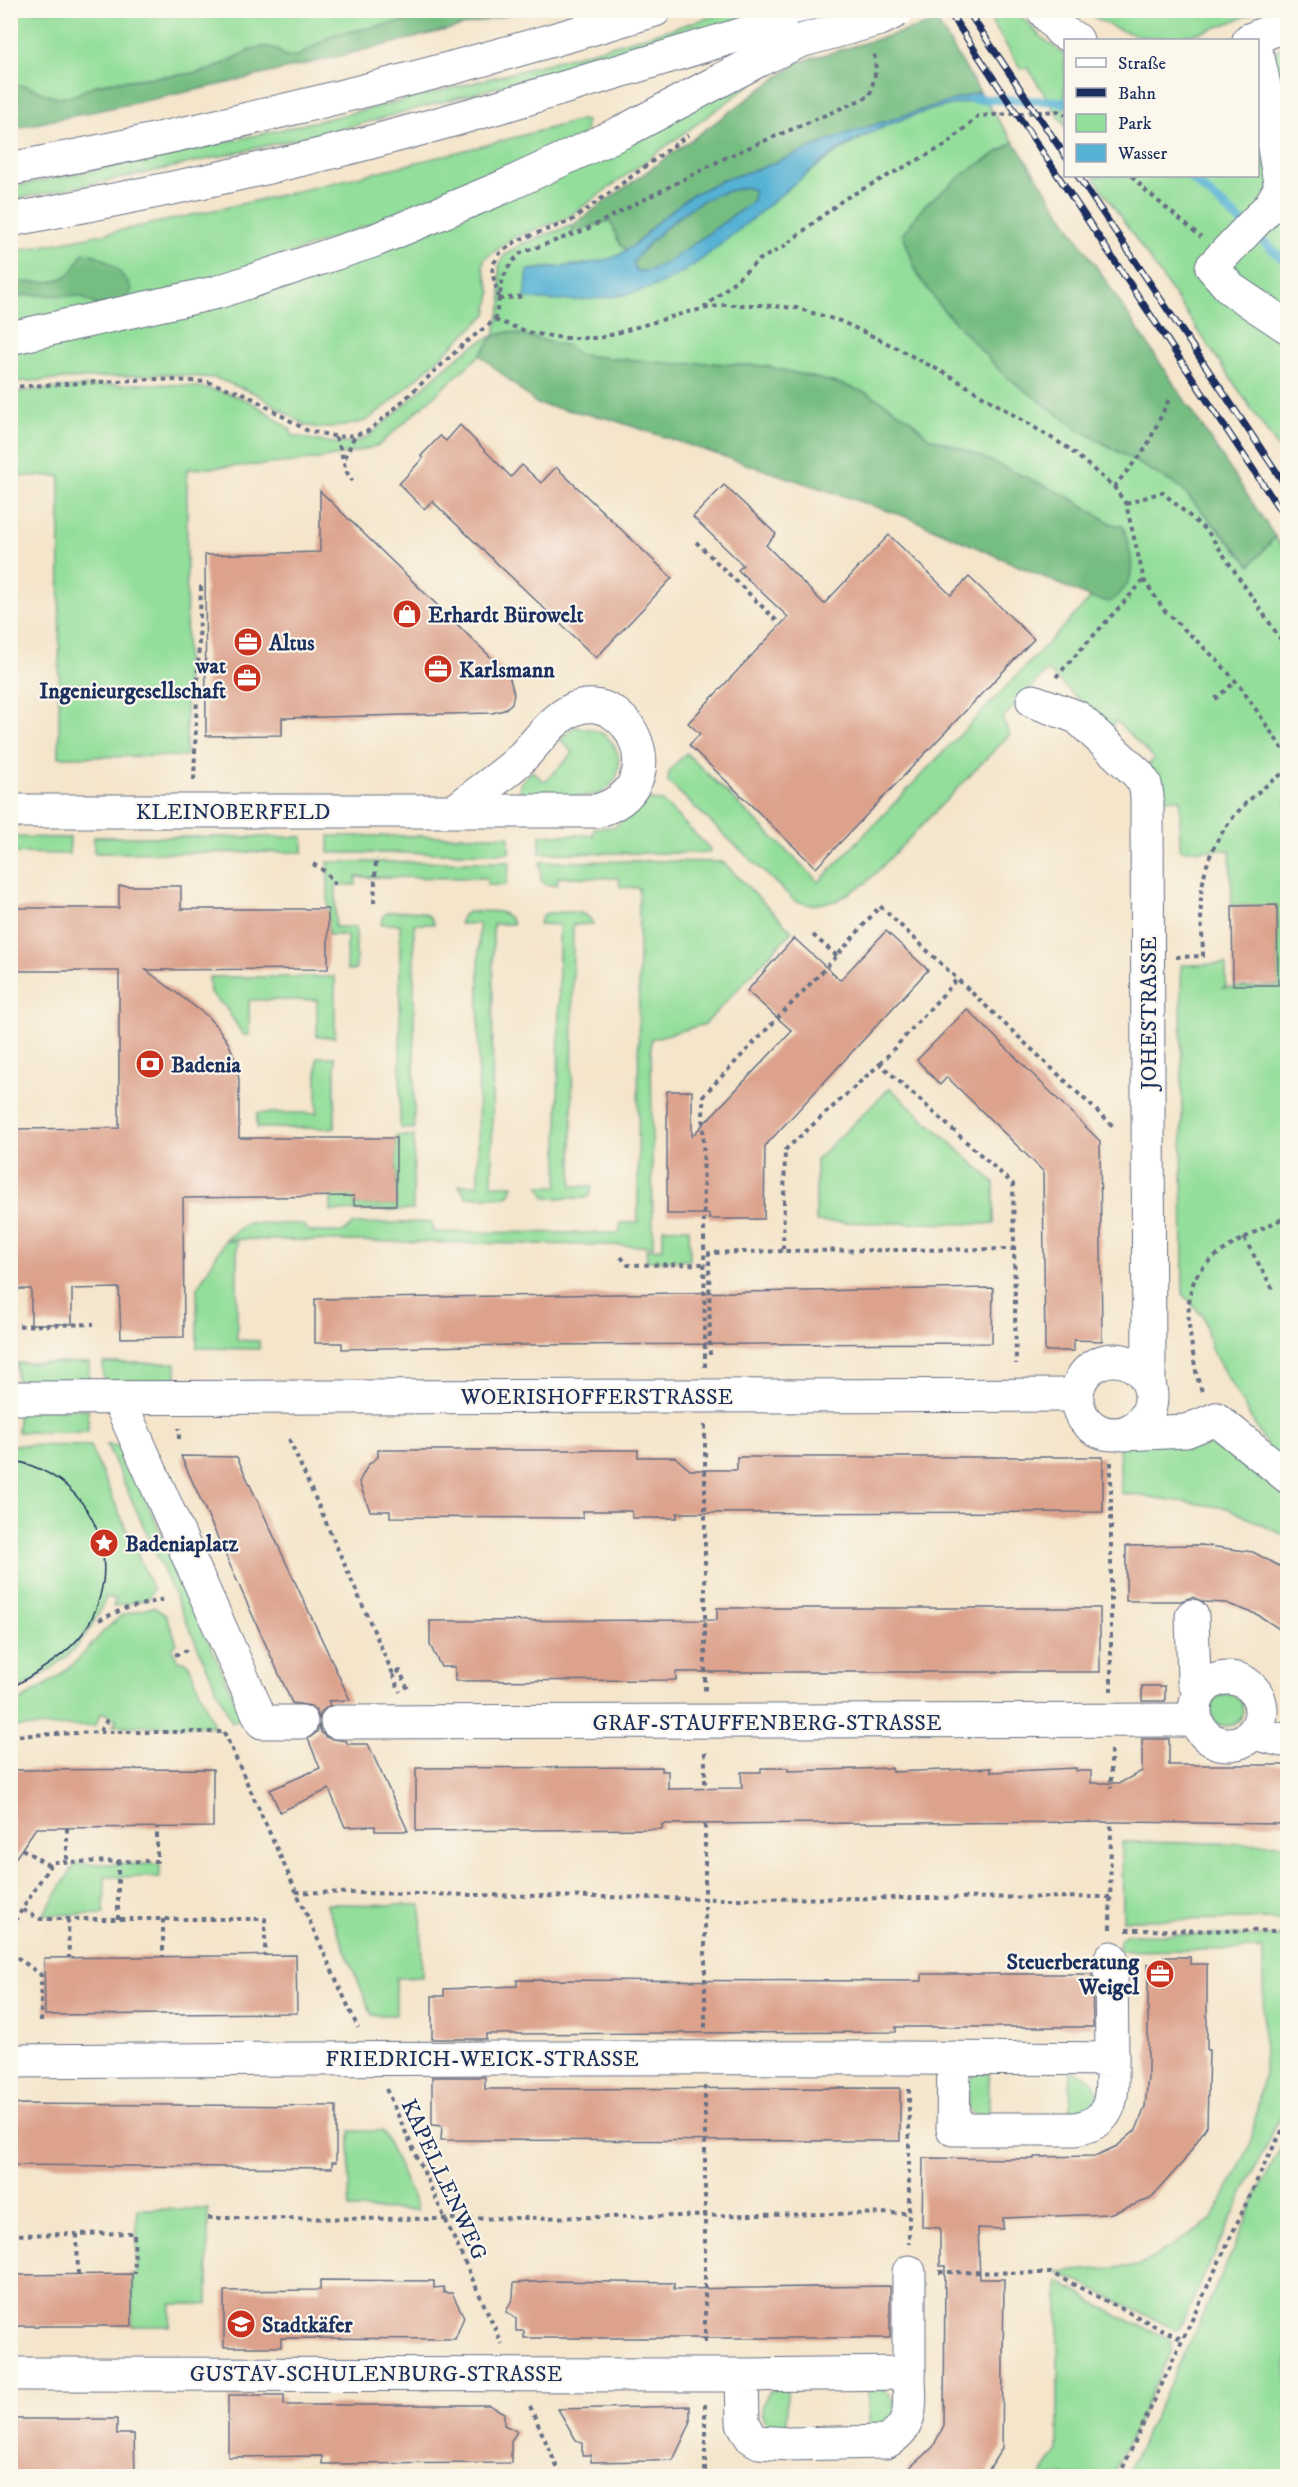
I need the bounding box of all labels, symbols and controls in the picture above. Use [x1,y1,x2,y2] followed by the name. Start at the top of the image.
[1064,39,1259,177] legend
[1118,53,1166,75] text: Straße
[1118,83,1156,105] text: Bahn
[1118,113,1152,135] text: Park
[1117,143,1168,165] text: Wasser
[391,598,423,630] shop icon: Erhardt Bürowelt
[428,602,584,629] place label: Erhardt Bürowelt
[232,626,264,658] office icon: Altus
[268,630,315,657] place label: Altus
[39,653,226,705] place label: wat Ingenieurgesellschaft
[422,653,454,685] office icon: Karlsmann
[459,657,555,684] place label: Karlsmann
[231,662,263,694] office icon: wat Ingenieurgesellschaft
[136,799,330,826] street label: KLEINOBERFELD
[1136,936,1163,1092] street label: JOHESTRASSE
[134,1048,166,1080] bank icon: Badenia
[171,1052,242,1079] place label: Badenia
[460,1384,733,1411] street label: WOERISHOFFERSTRASSE
[88,1527,120,1559] place icon: Badeniaplatz
[125,1531,239,1558] place label: Badeniaplatz
[593,1710,941,1737] street label: GRAF-STAUFFENBERG-STRASSE
[1007,1949,1140,2001] place label: Steuerberatung Weigel
[1144,1958,1176,1990] office icon: Steuerberatung Weigel
[325,2046,639,2073] street label: FRIEDRICH-WEICK-STRASSE
[395,2095,493,2264] street label: KAPELLENWEG
[225,2308,257,2340] school or university icon: Stadtkäfer
[262,2312,353,2339] place label: Stadtkäfer
[190,2361,562,2388] street label: GUSTAV-SCHULENBURG-STRASSE

